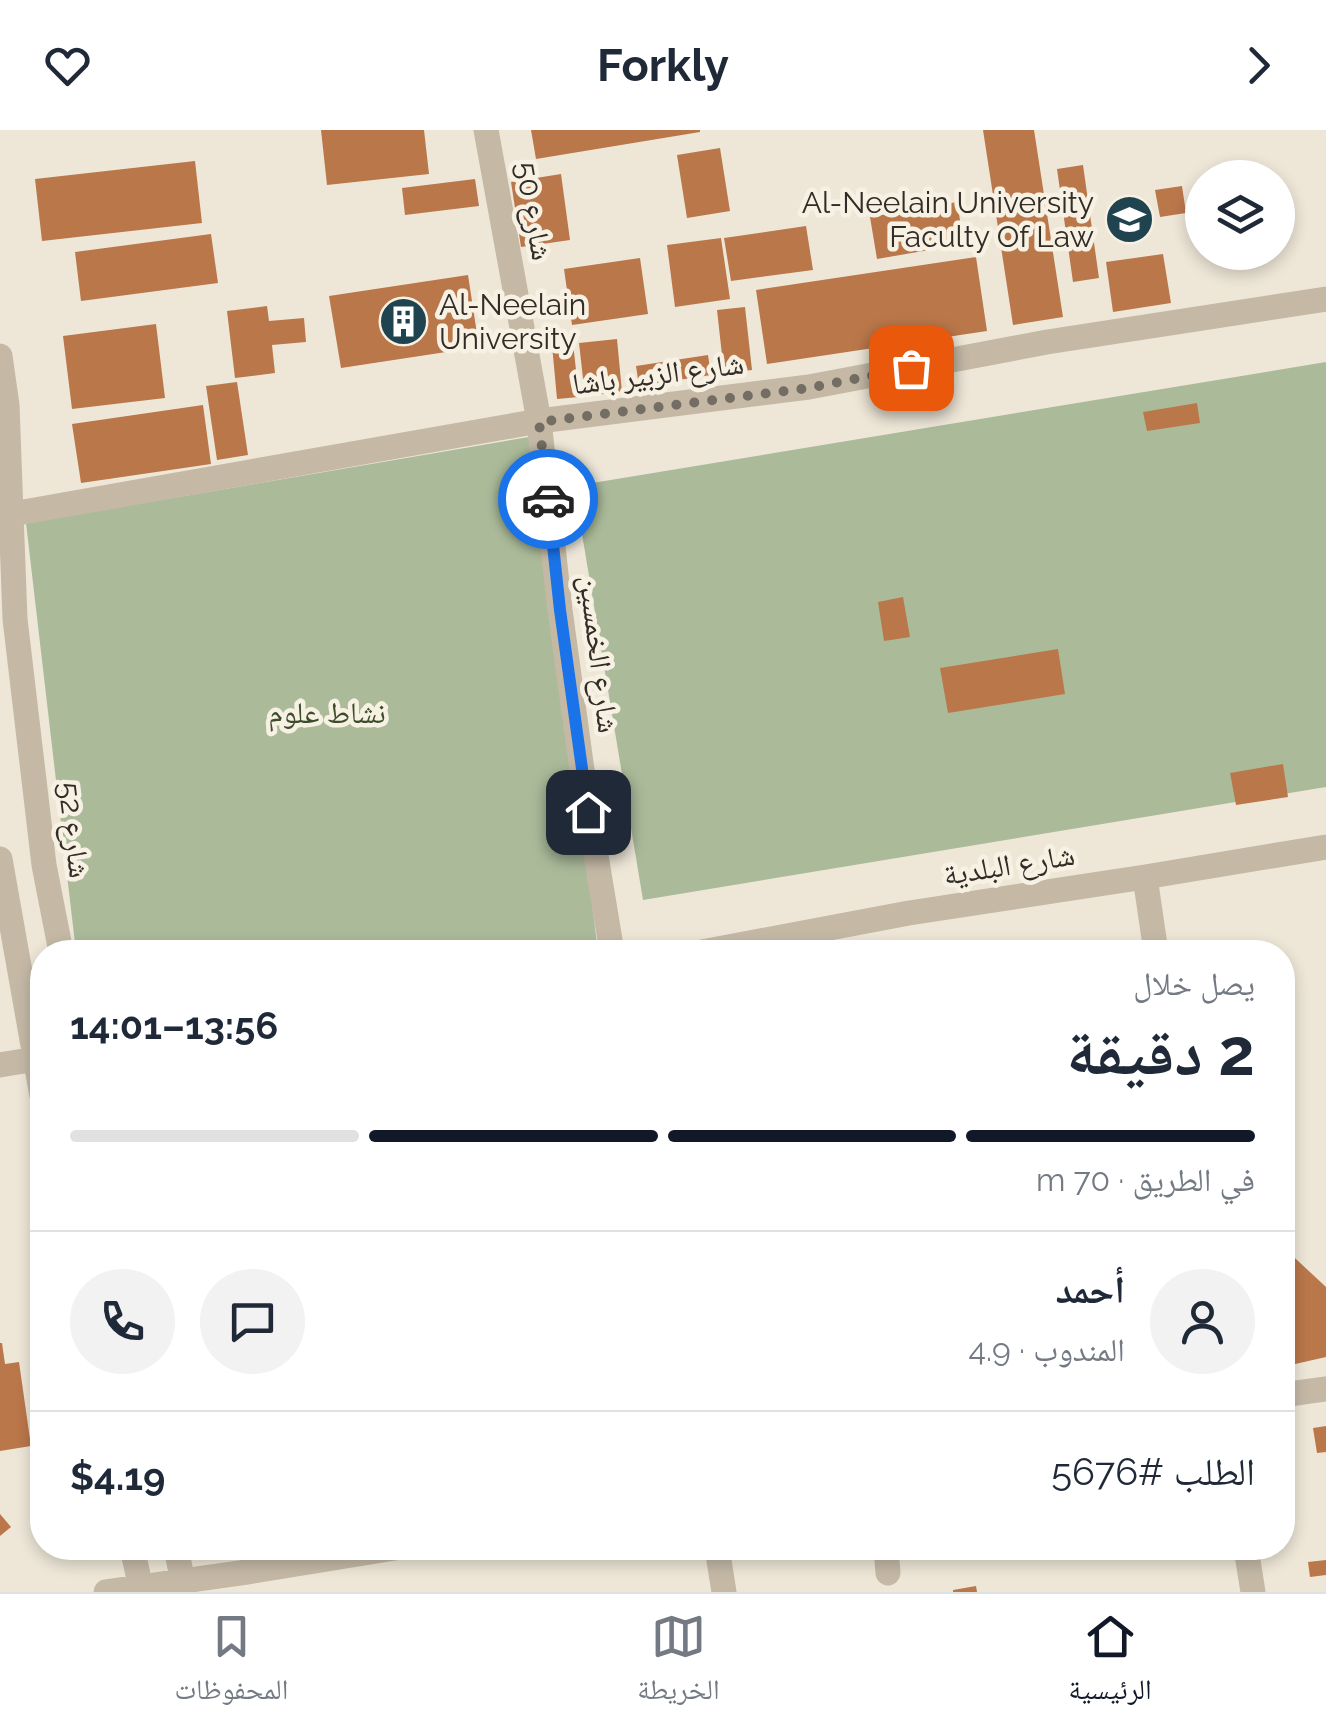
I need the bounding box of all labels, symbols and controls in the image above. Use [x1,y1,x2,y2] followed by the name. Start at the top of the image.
[40,38,95,93] icon: heart
[1231,38,1286,93] icon: forward
[597,39,729,92] text: Forkly
[507,159,560,263] street label: شارع 50
[1185,160,1295,270] map controls
[1185,160,1295,270] button: layers
[802,185,1094,254] place label: Al-Neelain University Faculty Of Law
[1103,194,1155,246] school or university icon: Al-Neelain University Faculty Of Law
[439,287,586,356] place label: Al-Neelain University
[378,296,430,348] building icon: Al-Neelain University
[869,326,954,411] pin
[884,341,939,396] icon: bag
[570,346,746,403] street label: شارع الزبير باشا
[498,449,598,549] courier
[521,472,576,527] icon: car
[570,573,627,735] street label: شارع الخمسين
[268,695,386,732] park label: نشاط علوم
[546,770,631,855] pin
[49,780,98,880] street label: شارع 52
[561,785,616,840] icon: home
[941,837,1077,894] street label: شارع البلدية
[1133,965,1255,1002] text: يصل خلال
[70,1003,278,1048] text: 13:56–14:01
[1066,1014,1255,1090] text: 2 دقيقة
[1036,1161,1255,1198] text: في الطريق · 70 m
[1055,1267,1125,1312] text: أحمد
[70,1269,175,1374] button: phone
[200,1269,305,1374] button: chat
[1150,1269,1255,1374] button: person
[969,1331,1125,1368] text: المندوب · 4.9
[1051,1449,1255,1494] text: الطلب #5676
[70,1454,166,1499] text: $4.19
[174,1609,288,1717] tab: المحفوظات
[637,1609,720,1717] tab: الخريطة
[1069,1609,1152,1717] tab: الرئيسية

